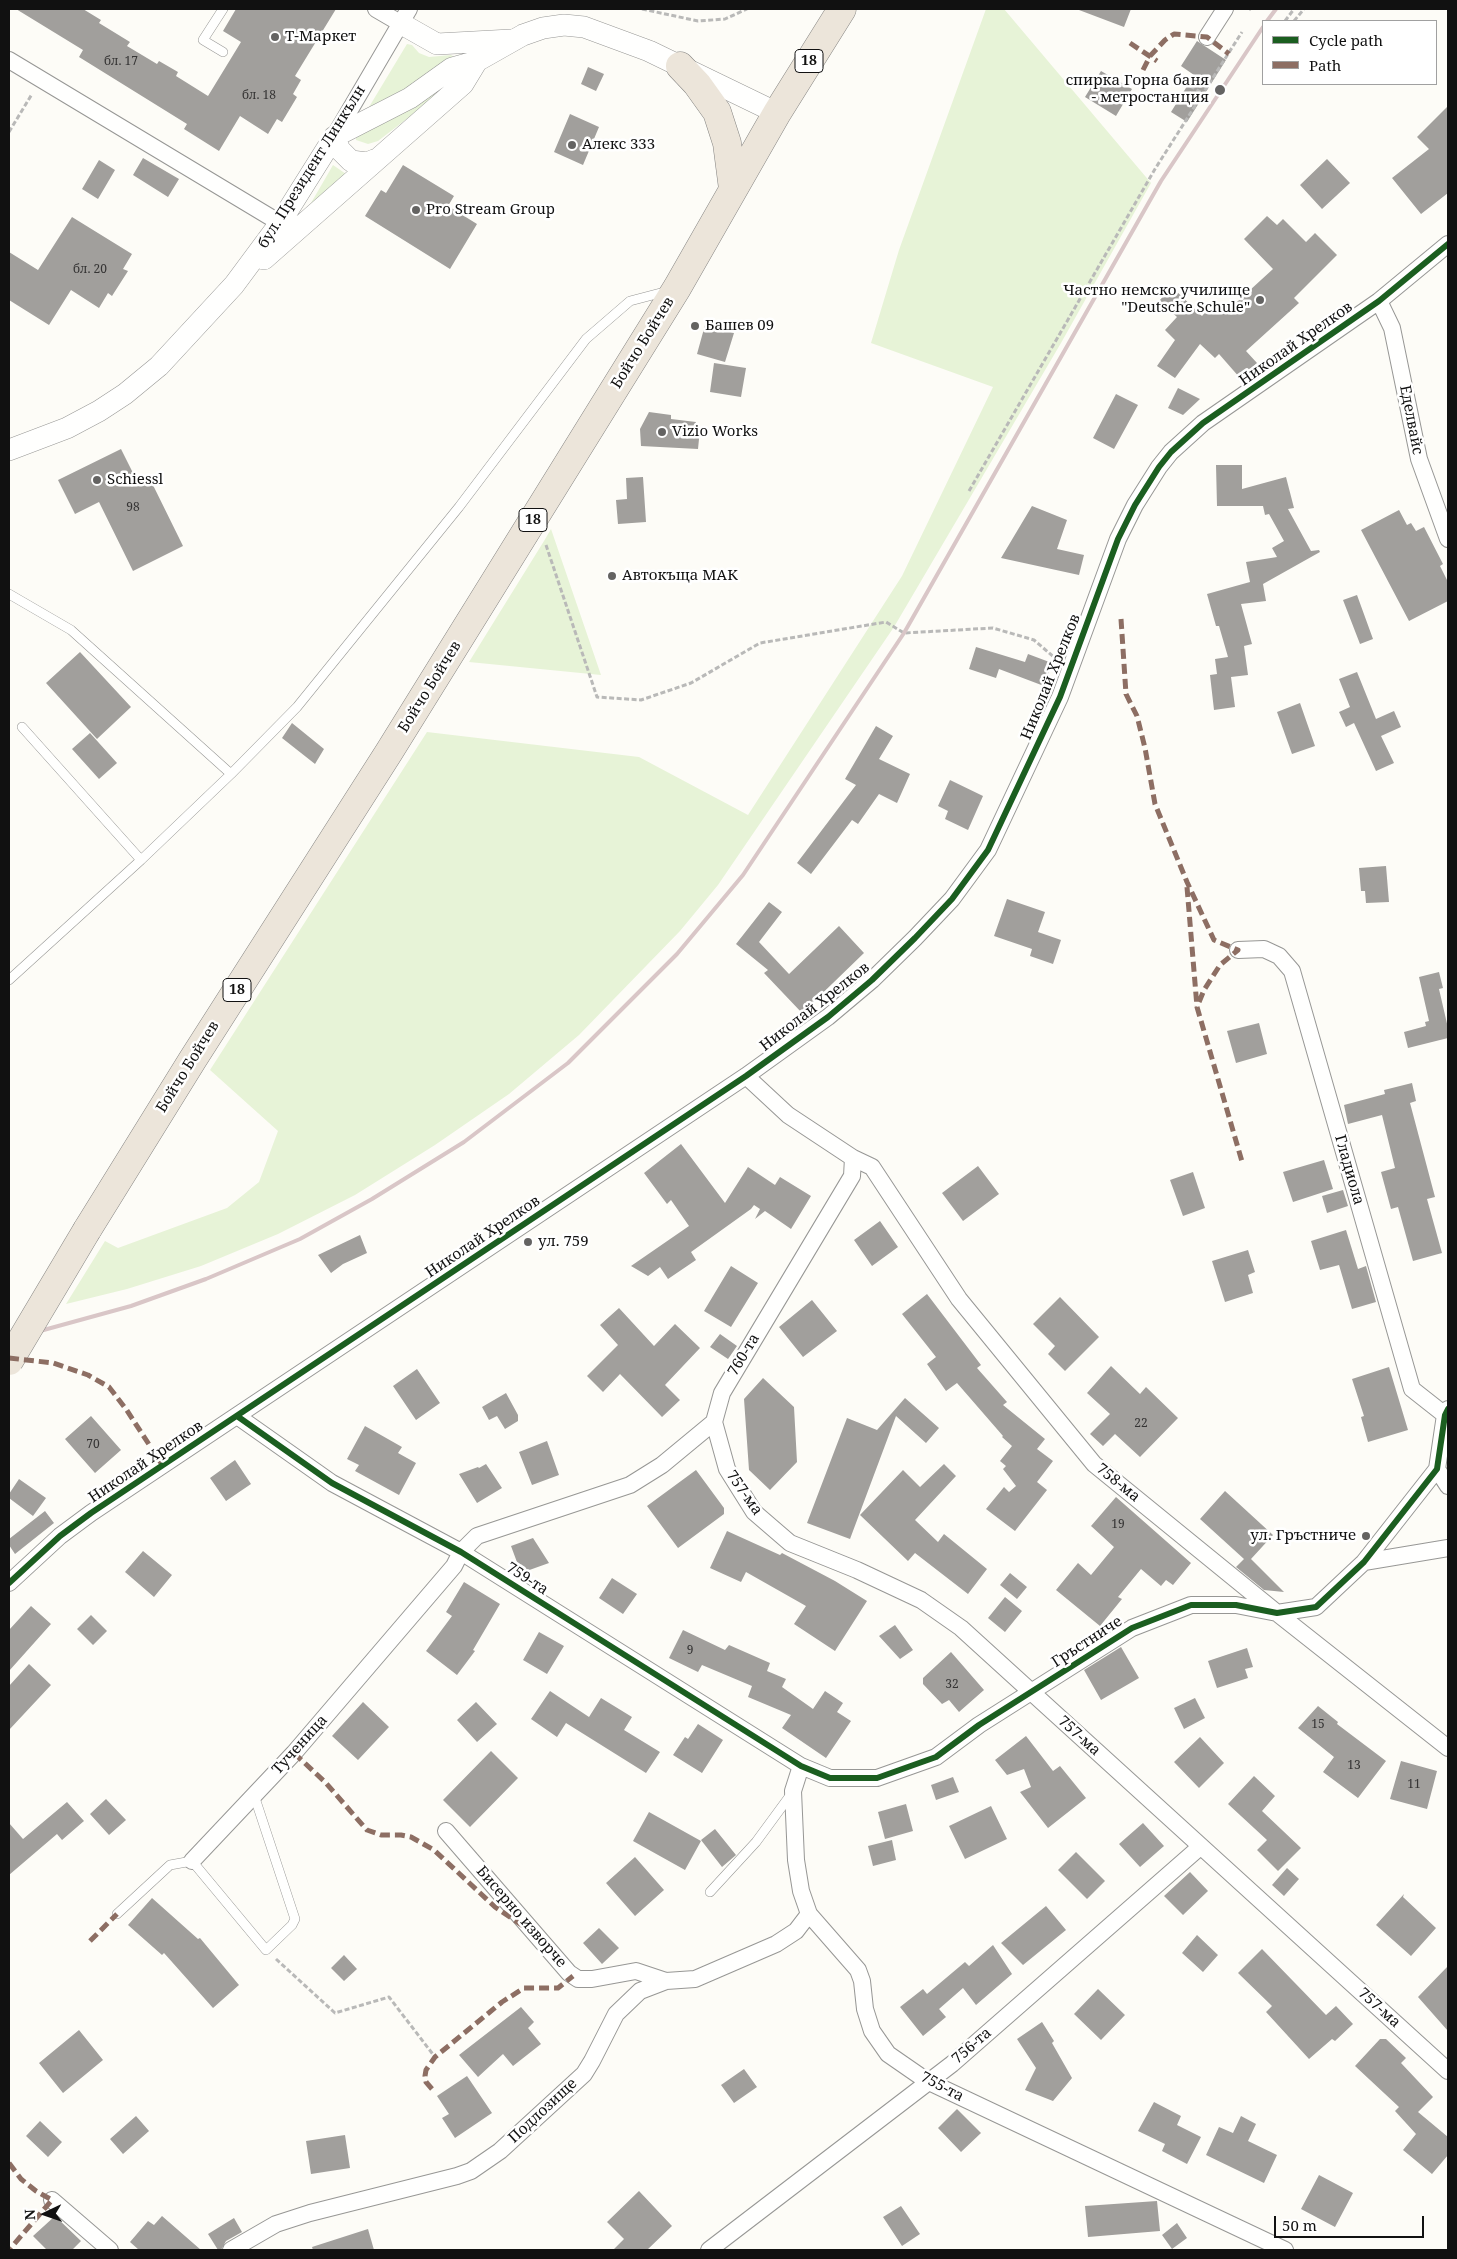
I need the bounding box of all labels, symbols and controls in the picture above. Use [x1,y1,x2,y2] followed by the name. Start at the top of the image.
[1262,20,1437,85] legend
[285,28,356,46] place label: Т-Маркет
[1309,30,1383,50] text: Cycle path
[269,31,281,43] marker: Т-Маркет
[795,49,823,72] road number: 18
[104,55,138,69] house number: бл. 17
[1309,55,1341,75] text: Path
[1066,72,1209,107] place label: спирка Горна баня - метростанция
[254,82,370,252] street label: бул. Президент Линкълн
[1213,83,1227,97] marker: спирка Горна баня - метростанция
[242,89,276,103] house number: бл. 18
[582,136,655,154] place label: Алекс 333
[566,139,578,151] marker: Алекс 333
[426,201,555,219] place label: Pro Stream Group
[410,204,422,216] marker: Pro Stream Group
[73,263,107,277] house number: бл. 20
[1063,282,1250,317] place label: Частно немско училище "Deutsche Schule"
[608,294,678,392] street label: Бойчо Бойчев
[1254,294,1266,306] marker: Частно немско училище "Deutsche Schule"
[1236,298,1356,390] street label: Николай Хрелков
[705,317,774,335] place label: Башев 09
[689,320,701,332] marker: Башев 09
[1395,384,1427,456] street label: Еделвайс
[672,423,758,441] place label: Vizio Works
[656,426,668,438] marker: Vizio Works
[107,471,163,489] place label: Schiessl
[91,474,103,486] marker: Schiessl
[126,501,140,515] house number: 98
[519,508,547,532] road number: 18
[622,567,738,585] place label: Автокъща МАК
[606,570,618,582] marker: Автокъща МАК
[1018,612,1084,742] street label: Николай Хрелков
[395,638,465,736] street label: Бойчо Бойчев
[757,959,873,1055] street label: Николай Хрелков
[223,978,251,1002] road number: 18
[153,1018,223,1116] street label: Бойчо Бойчев
[1330,1133,1368,1207] street label: Гладиола
[422,1192,544,1282] street label: Николай Хрелков
[538,1233,589,1251] place label: ул. 759
[522,1236,534,1248] marker: ул. 759
[724,1331,764,1379] street label: 760-та
[85,1417,207,1507] street label: Николай Хрелков
[1134,1417,1148,1431] house number: 22
[86,1438,100,1452] house number: 70
[1093,1460,1143,1506] street label: 758-ма
[722,1467,766,1519] street label: 757-ма
[1111,1518,1125,1532] house number: 19
[1250,1527,1356,1545] place label: ул. Гръстниче
[1360,1530,1372,1542] marker: ул. Гръстниче
[503,1559,551,1599] street label: 759-та
[1048,1613,1126,1671] street label: Гръстниче
[687,1644,693,1658] house number: 9
[945,1678,959,1692] house number: 32
[269,1711,331,1779] street label: Тученица
[1054,1712,1104,1760] street label: 757-ма
[1311,1718,1325,1732] house number: 15
[1347,1759,1361,1773] house number: 13
[1407,1778,1421,1792] house number: 11
[472,1863,570,1971] street label: Бисерно изворче
[1354,1984,1404,2032] street label: 757-ма
[949,2024,995,2068] street label: 756-та
[917,2068,967,2106] street label: 755-та
[505,2075,581,2147] street label: Подлозище
[20,2189,70,2239] north arrow
[1277,2206,1427,2238] scale bar
[20,2209,39,2221] text: N
[1282,2215,1317,2235] text: 50 m

